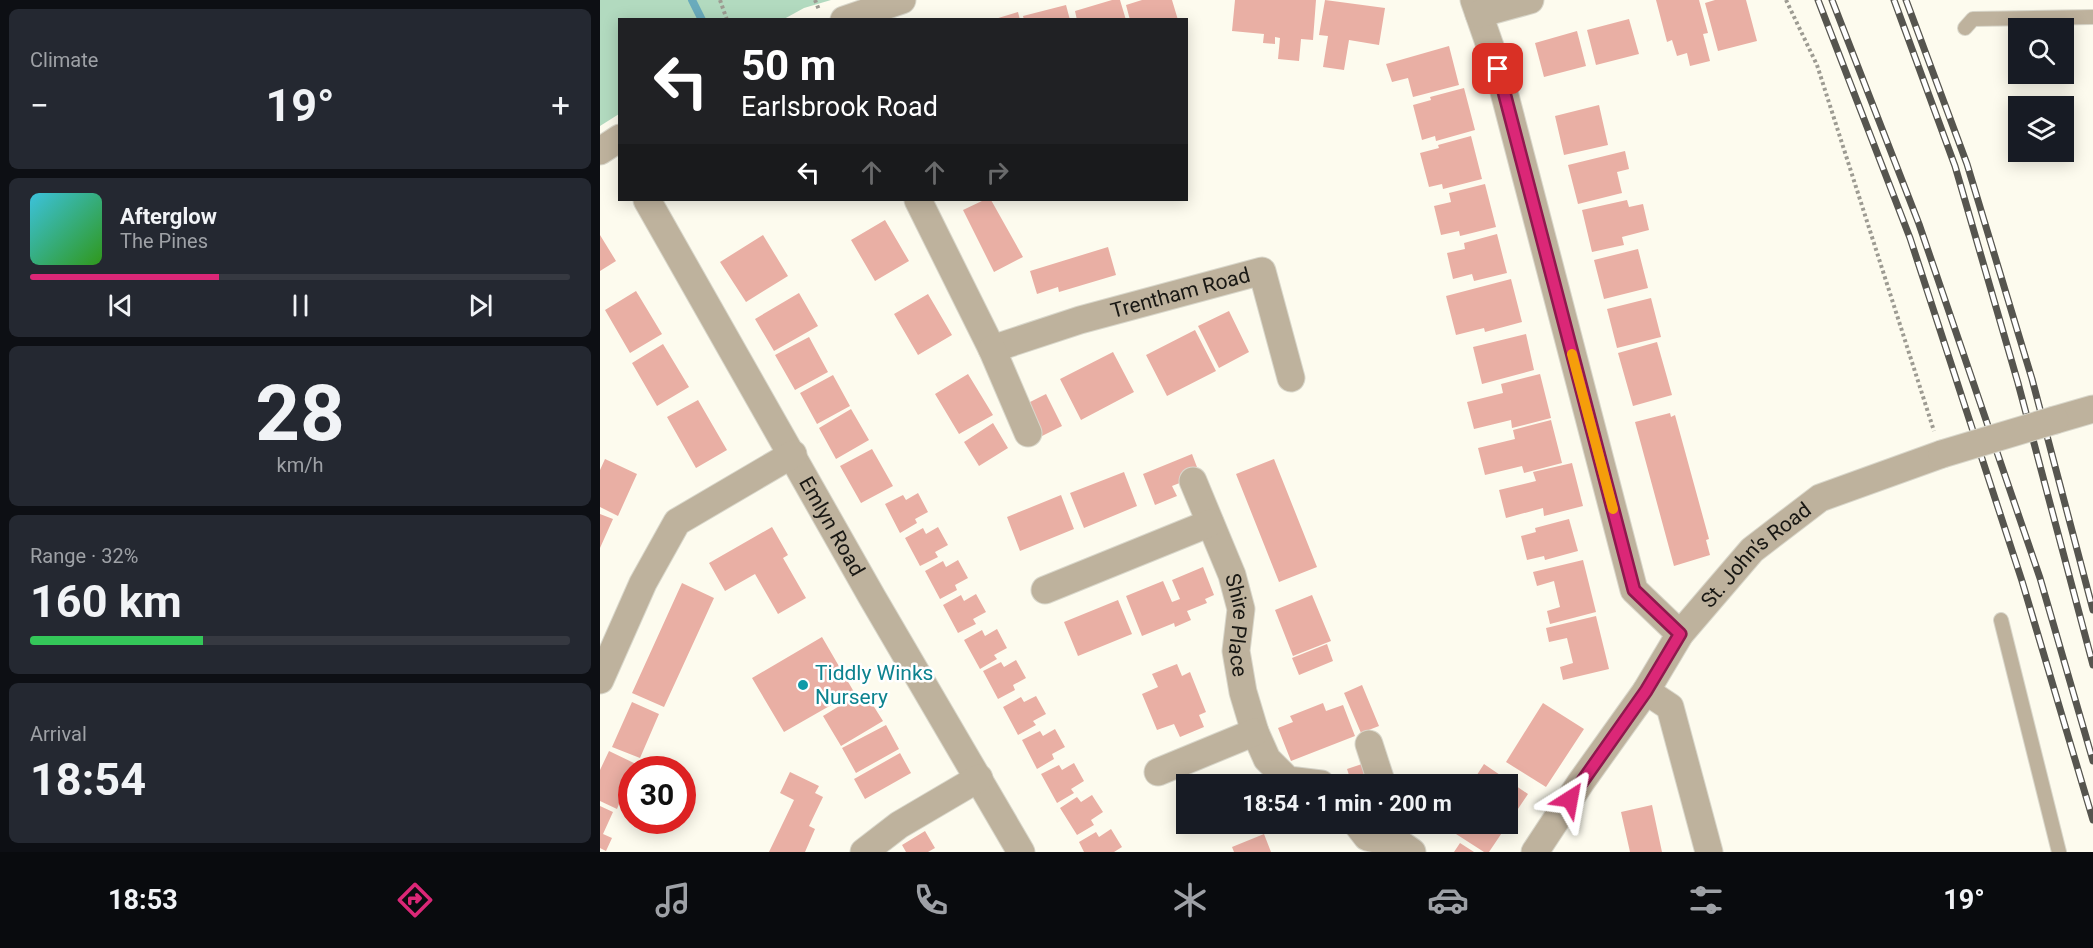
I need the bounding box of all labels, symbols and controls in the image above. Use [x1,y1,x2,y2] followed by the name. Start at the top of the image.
[2008,18,2074,162] map controls
[2008,18,2074,84] button: search
[741,41,836,90] text: 50 m
[642,42,720,120] icon: left
[1472,43,1523,94] pin
[30,48,98,72] text: Climate
[1481,52,1514,85] icon: arrive
[265,79,335,132] text: 19°
[30,86,49,125] text: −
[551,86,570,125] text: +
[741,91,938,123] text: Earlsbrook Road
[2008,96,2074,162] button: layers
[792,156,825,189] icon: left
[855,156,888,189] icon: ahead
[918,156,951,189] icon: ahead
[981,156,1014,189] icon: right
[120,204,217,229] text: Afterglow
[120,229,208,253] text: The Pines
[1108,263,1253,323] street label: Trentham Road
[104,289,137,322] icon: previous
[284,289,317,322] icon: pause
[464,289,497,322] icon: next
[255,368,345,459] text: 28
[277,453,323,477] text: km/h
[794,472,870,580] street label: Emlyn Road
[1696,497,1816,613] street label: St. John's Road
[30,544,138,568] text: Range · 32%
[1220,571,1253,679] street label: Shire Place
[30,575,182,628] text: 160 km
[815,661,933,709] place label: Tiddly Winks Nursery
[796,678,810,692] marker: Tiddly Winks Nursery
[30,722,87,746] text: Arrival
[30,753,146,806] text: 18:54
[618,756,696,834] speed limit sign: 30
[1538,767,1602,831] position arrow
[1242,791,1452,816] text: 18:54 · 1 min · 200 m
[394,879,436,921] icon: directions
[652,879,694,921] icon: music
[910,879,952,921] icon: phone
[1169,879,1211,921] icon: climate
[1427,879,1469,921] icon: car
[1685,879,1727,921] icon: filters
[108,884,178,916] text: 18:53
[1943,884,1985,916] text: 19°

